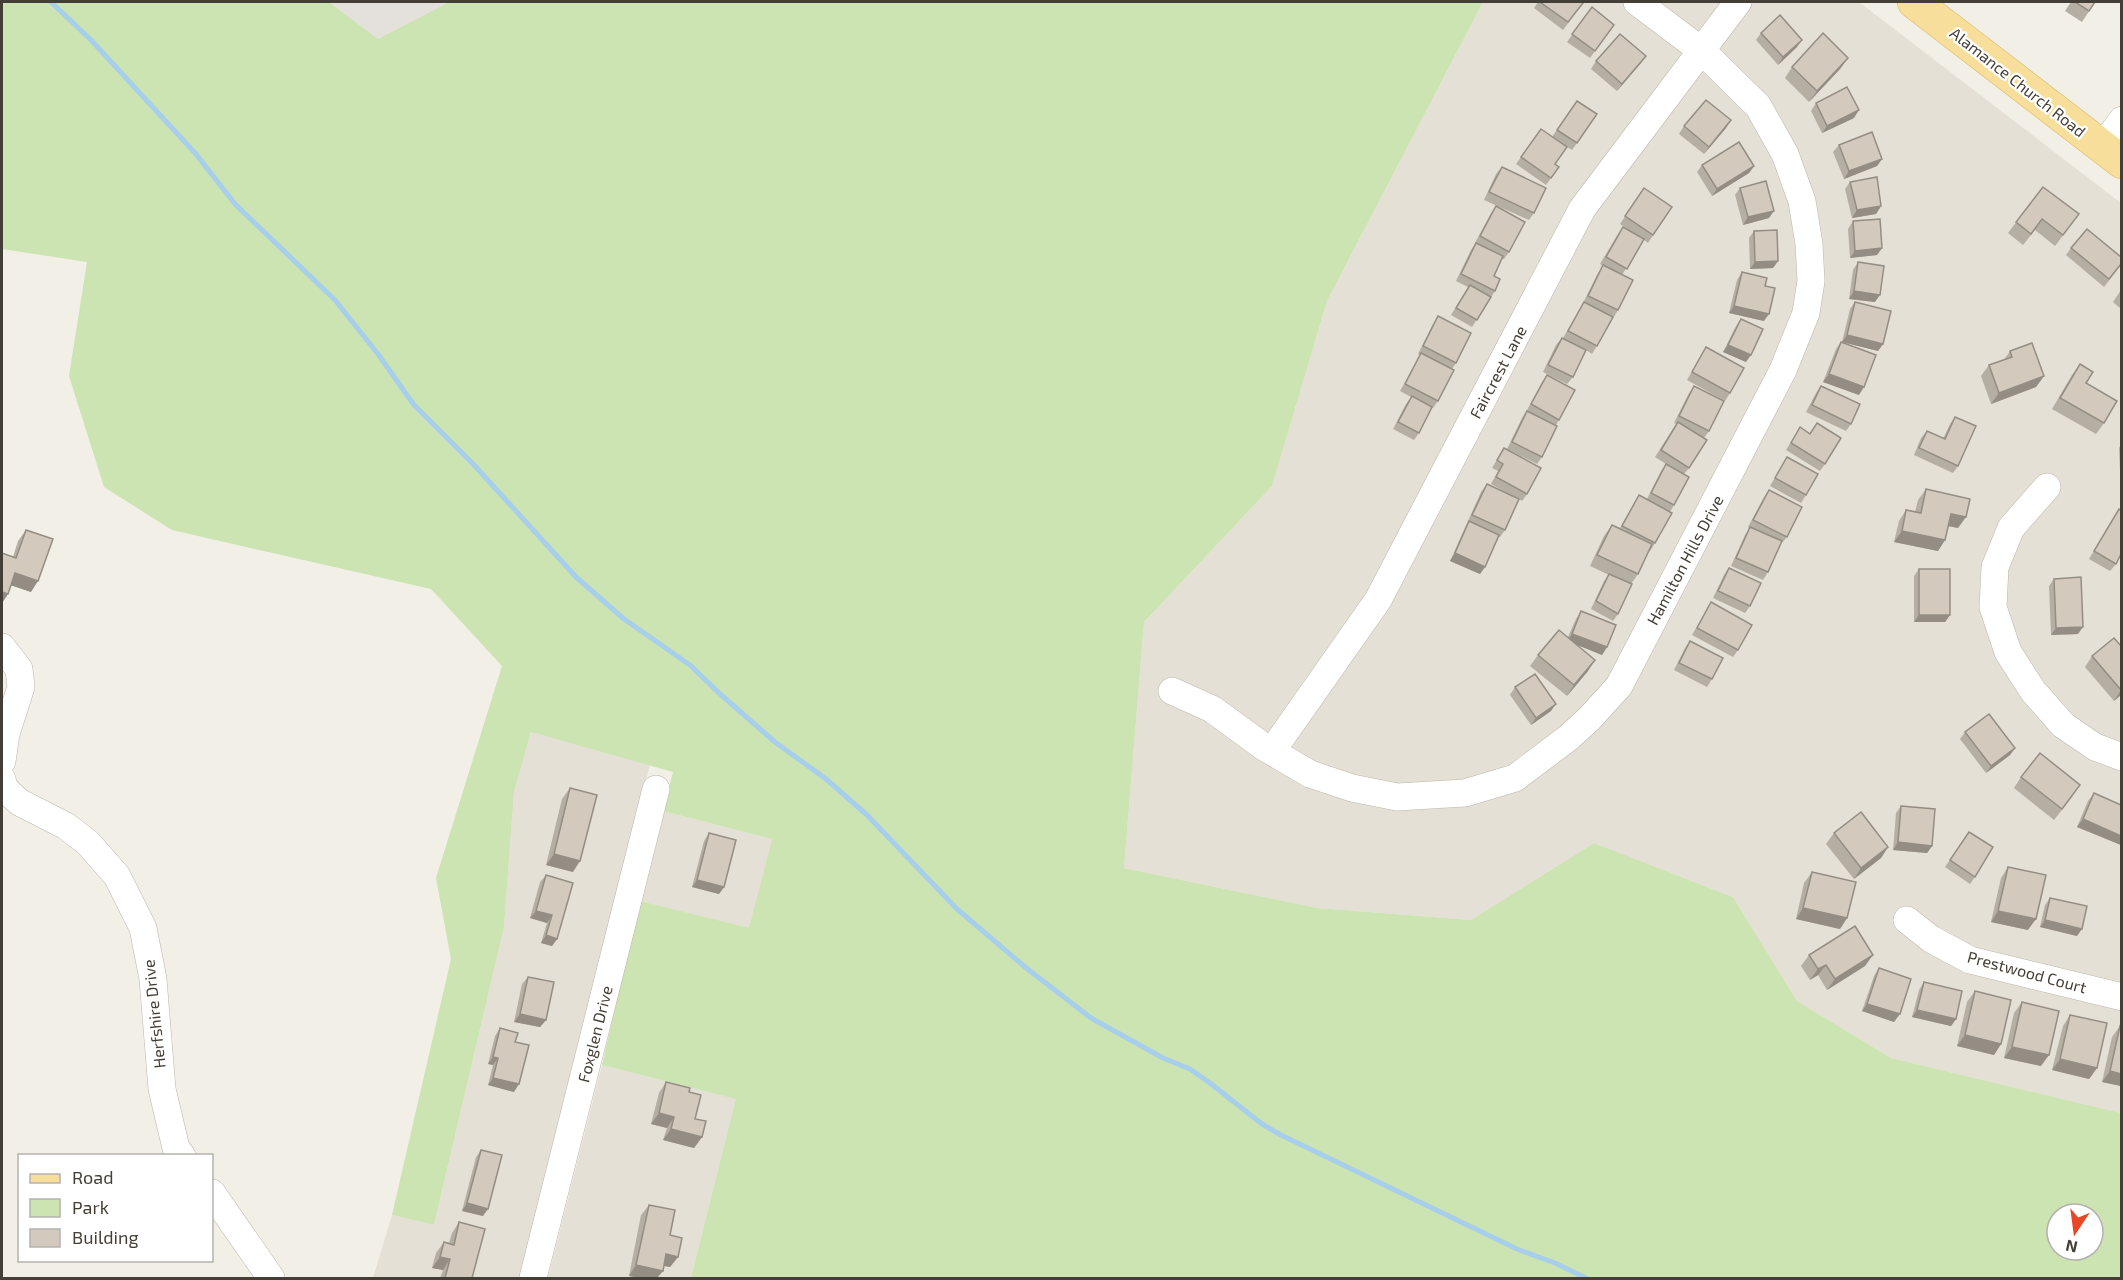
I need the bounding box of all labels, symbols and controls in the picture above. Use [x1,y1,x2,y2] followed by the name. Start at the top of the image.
[1947,23,2090,140] street label: Alamance Church Road
[1465,322,1530,421] street label: Faircrest Lane
[1642,492,1727,628] street label: Hamilton Hills Drive
[1966,947,2089,997] street label: Prestwood Court
[138,959,169,1070] street label: Herfshire Drive
[573,984,616,1084] street label: Foxglen Drive
[18,1154,213,1262] legend
[72,1166,113,1188] text: Road
[72,1196,109,1218] text: Park
[2045,1202,2105,1262] north arrow
[72,1226,139,1248] text: Building
[2064,1237,2079,1258] text: N

